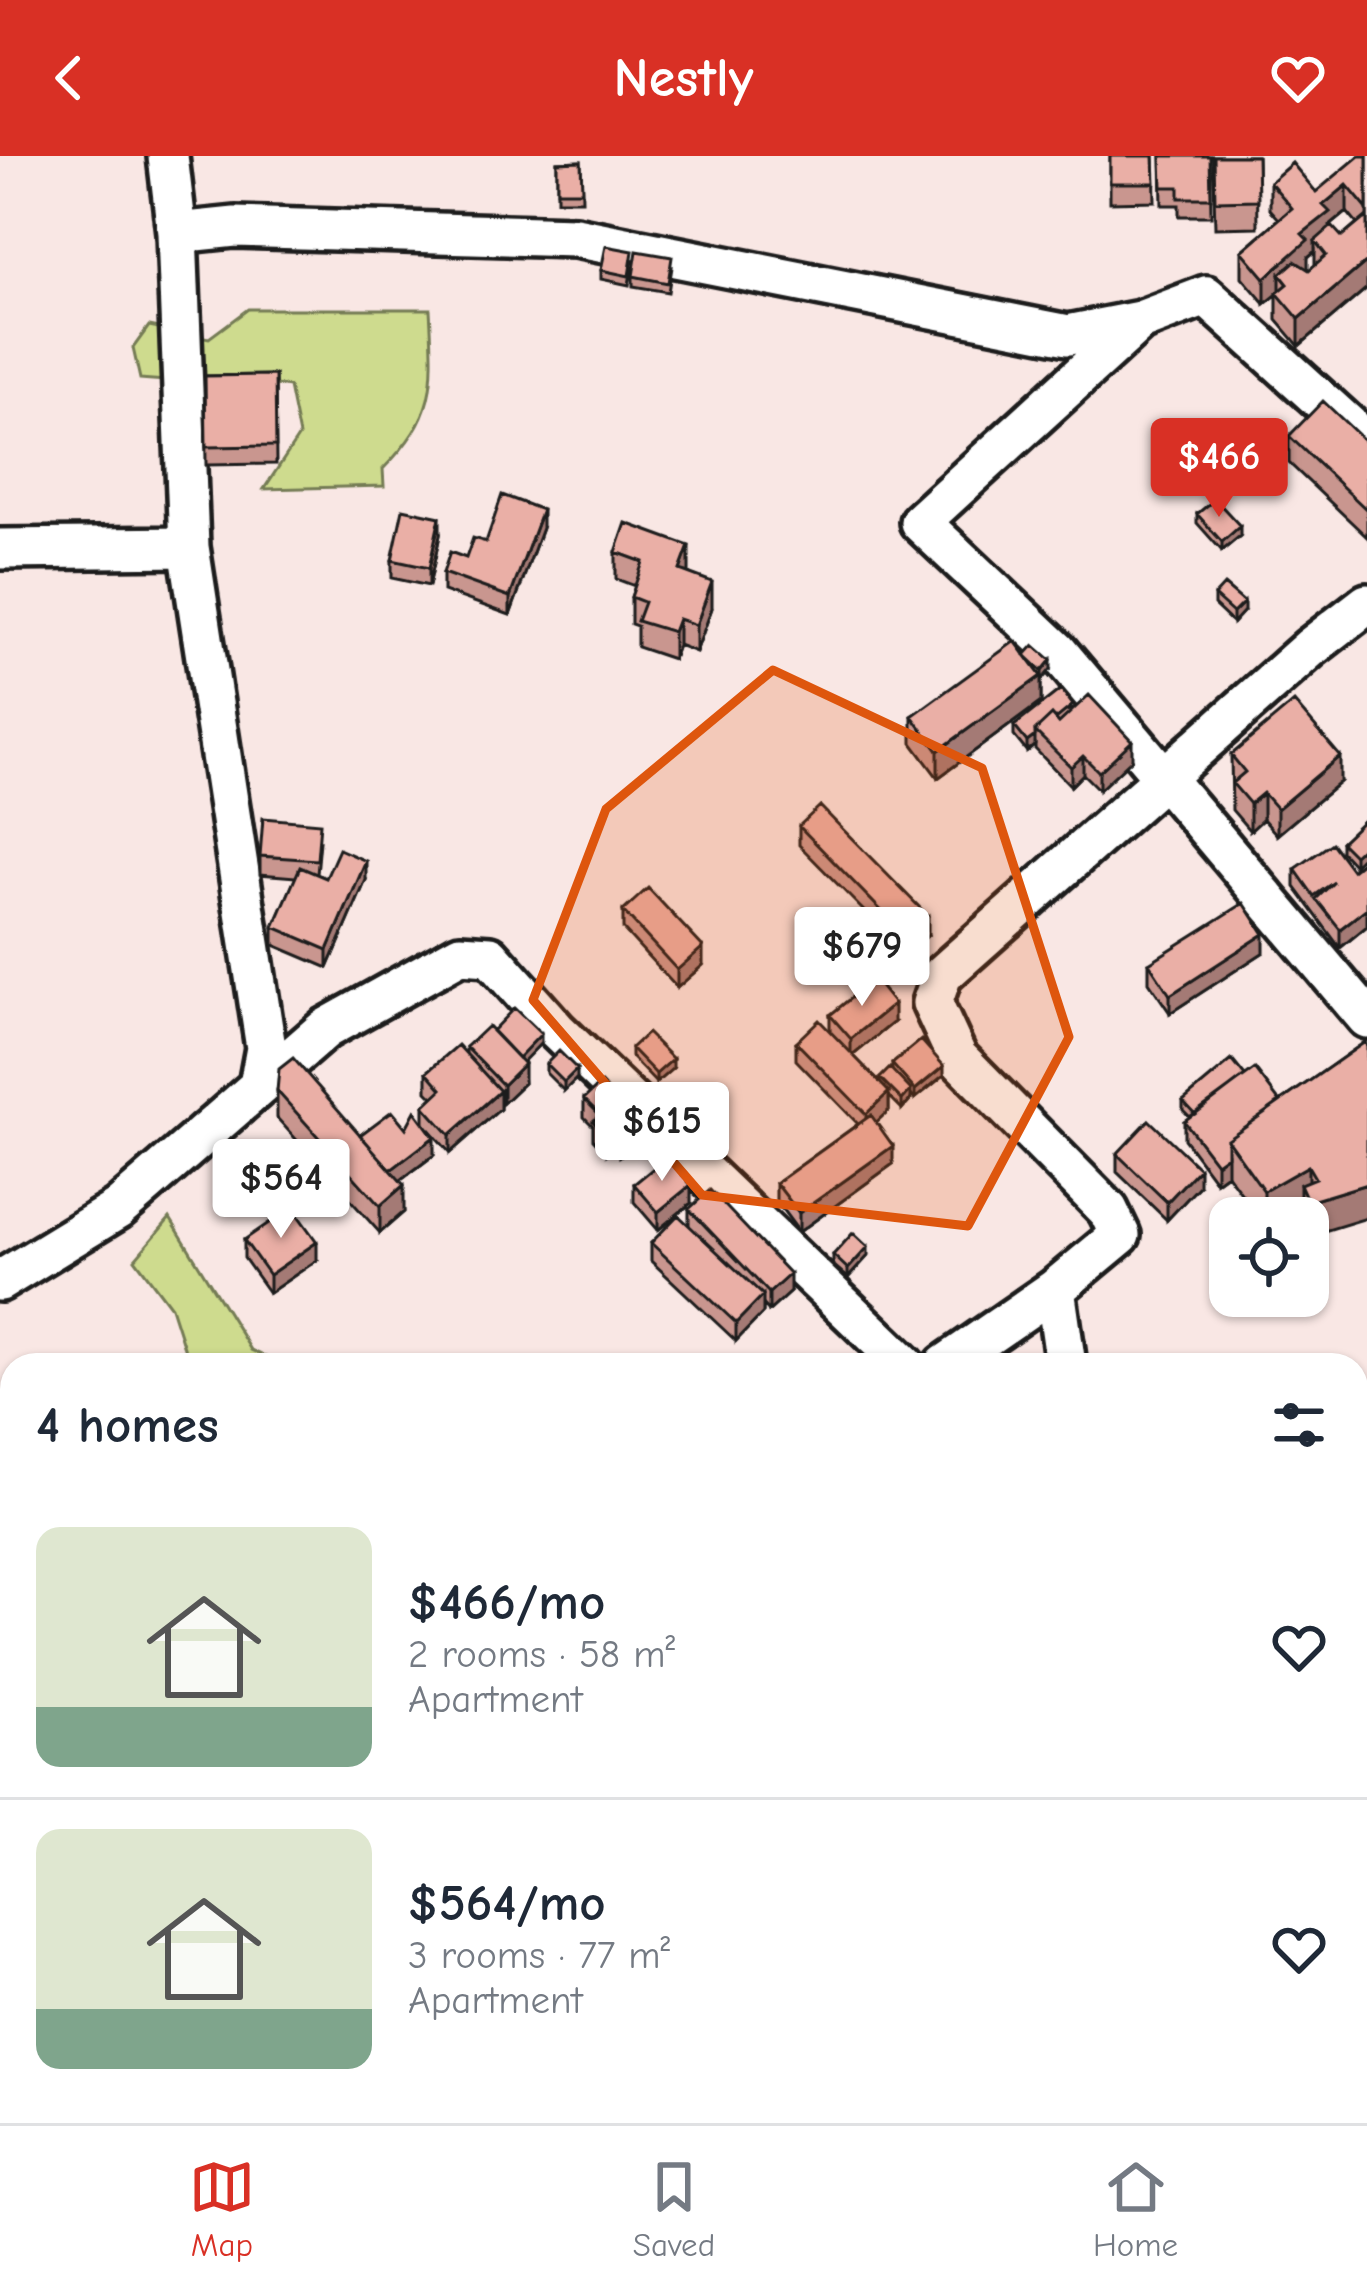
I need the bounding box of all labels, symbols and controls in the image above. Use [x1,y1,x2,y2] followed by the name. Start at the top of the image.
[36,45,102,111] icon: back
[1265,45,1331,111] icon: heart
[614,47,753,110] text: Nestly
[1148,418,1290,520] pin: $466
[1178,434,1260,479] text: $466
[791,907,933,1009] pin: $679
[821,923,903,968] text: $679
[591,1082,733,1184] pin: $615
[622,1098,702,1143] text: $615
[210,1139,352,1241] pin: $564
[240,1155,322,1200] text: $564
[1209,1197,1329,1317] map controls
[1209,1197,1329,1317] button: locate
[1266,1392,1332,1458] icon: filters
[36,1396,219,1455] text: 4 homes
[408,1573,605,1632] text: $466/mo
[132,1575,276,1719] icon: home
[1266,1614,1332,1680] icon: heart
[408,1632,675,1677] text: 2 rooms · 58 m²
[408,1677,583,1722] text: Apartment
[408,1874,606,1933] text: $564/mo
[132,1877,276,2021] icon: home
[1266,1916,1332,1982] icon: heart
[408,1933,670,1978] text: 3 rooms · 77 m²
[408,1978,583,2023] text: Apartment
[189,2154,255,2264] tab: Map
[633,2154,715,2264] tab: Saved
[1093,2154,1178,2264] tab: Home

